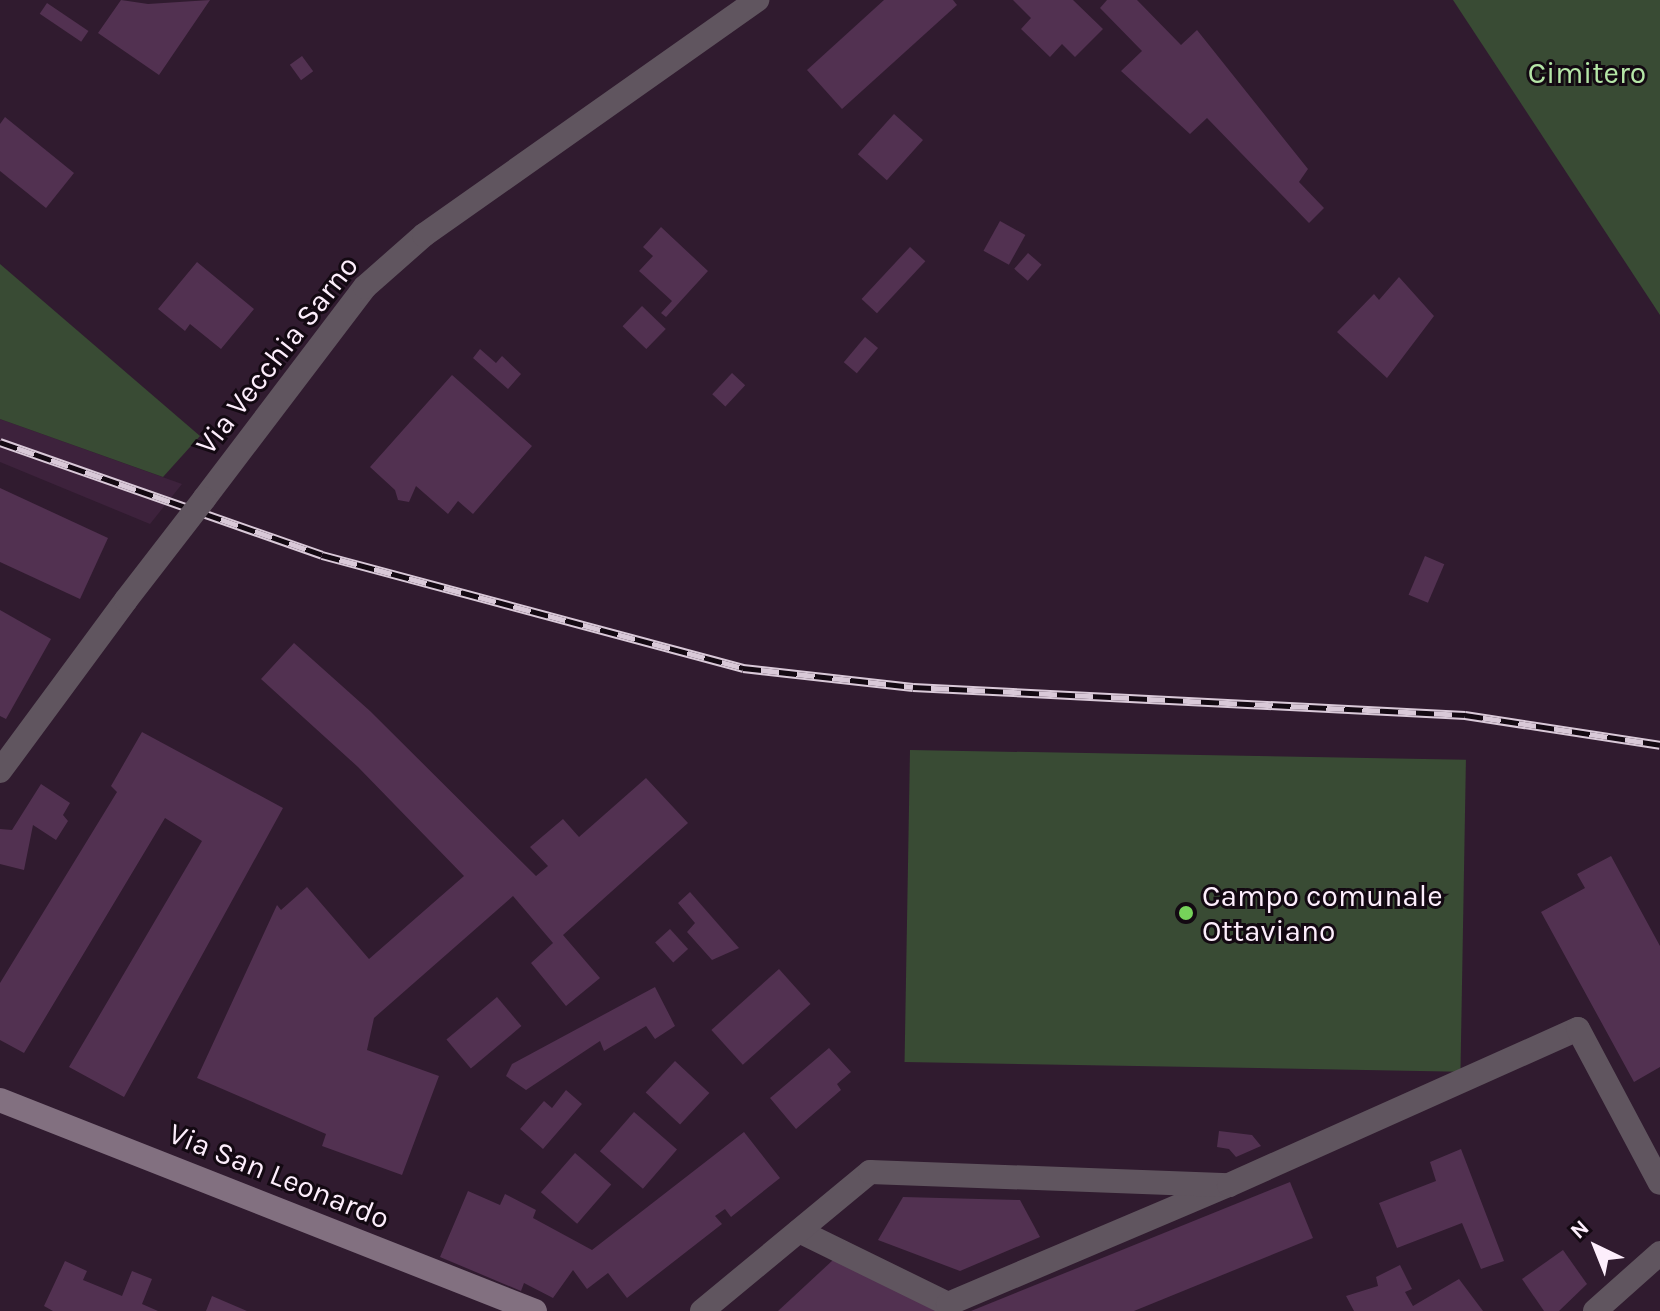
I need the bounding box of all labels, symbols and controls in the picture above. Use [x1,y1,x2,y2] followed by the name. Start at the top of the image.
[1528,55,1646,91] park label: Cimitero
[188,248,366,462] street label: Via Vecchia Sarno
[1202,878,1443,948] place label: Campo comunale Ottaviano
[1177,904,1195,922] marker: Campo comunale Ottaviano
[163,1115,395,1237] street label: Via San Leonardo
[1556,1207,1636,1287] north arrow
[1565,1215,1594,1244] text: N

